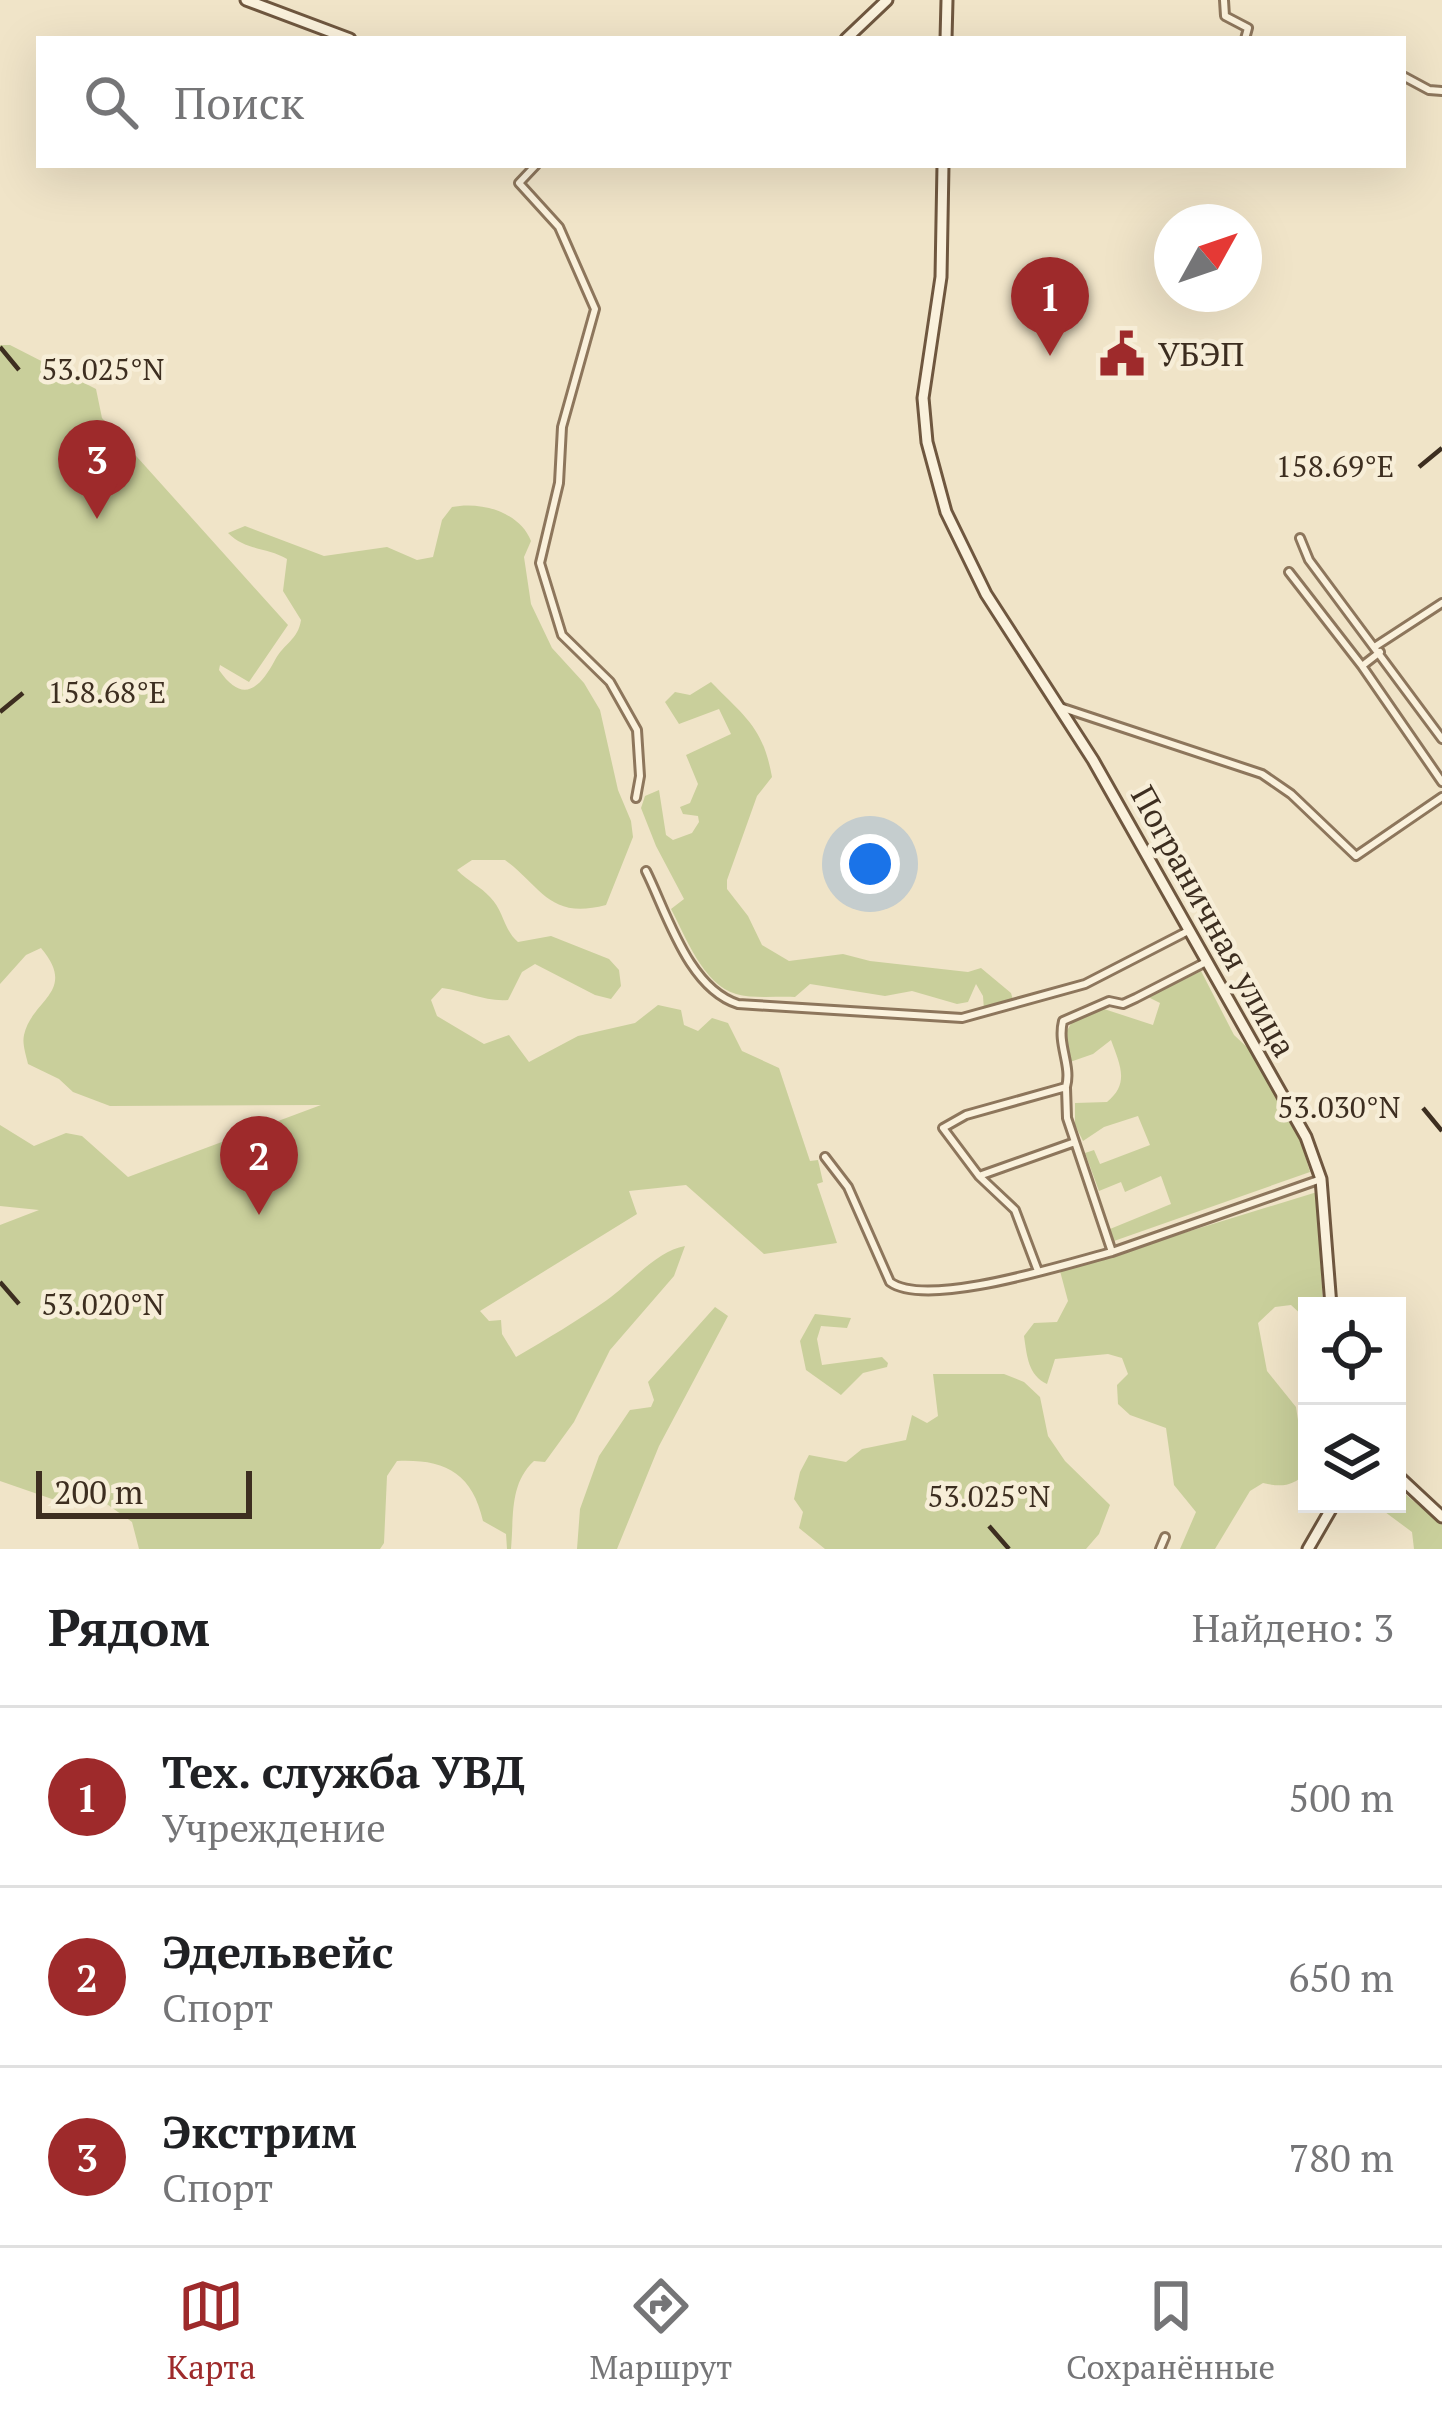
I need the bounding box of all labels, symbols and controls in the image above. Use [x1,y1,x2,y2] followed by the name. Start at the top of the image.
[36,36,1406,168] search box
[78,69,144,135] icon: search
[174,72,304,132] text: Поиск
[1154,204,1262,312] north arrow
[1011,257,1089,356] pin: 1
[1097,329,1147,379] public building icon: УБЭП
[1158,332,1244,375] place label: УБЭП
[42,349,165,389] text: 53.025°N
[58,420,136,519] pin: 3
[1276,446,1394,486] text: 158.69°E
[48,672,166,712] text: 158.68°E
[1122,778,1307,1064] street label: Пограничная улица
[840,834,900,894] your location
[1278,1087,1401,1127] text: 53.030°N
[220,1116,298,1215] pin: 2
[42,1284,165,1324] text: 53.020°N
[1298,1297,1406,1513] map controls
[1298,1297,1406,1405] button: locate
[1298,1405,1406,1513] button: layers
[36,1465,252,1518] scale bar
[54,1470,143,1513] text: 200 m
[928,1476,1051,1516] text: 53.025°N
[48,1593,210,1661] text: Рядом
[1192,1601,1394,1653] text: Найдено: 3
[162,1741,525,1801] text: Тех. служба УВД
[76,1771,98,1823] text: 1
[1289,1771,1394,1823] text: 500 m
[162,1801,386,1853] text: Учреждение
[162,1921,393,1981] text: Эдельвейс
[76,1951,98,2003] text: 2
[1289,1951,1394,2003] text: 650 m
[162,1981,273,2033] text: Спорт
[162,2101,357,2161] text: Экстрим
[76,2131,98,2183] text: 3
[1289,2131,1394,2183] text: 780 m
[162,2161,273,2213] text: Спорт
[167,2273,256,2388] tab: Карта
[590,2273,732,2388] tab: Маршрут
[1066,2273,1275,2388] tab: Сохранённые

